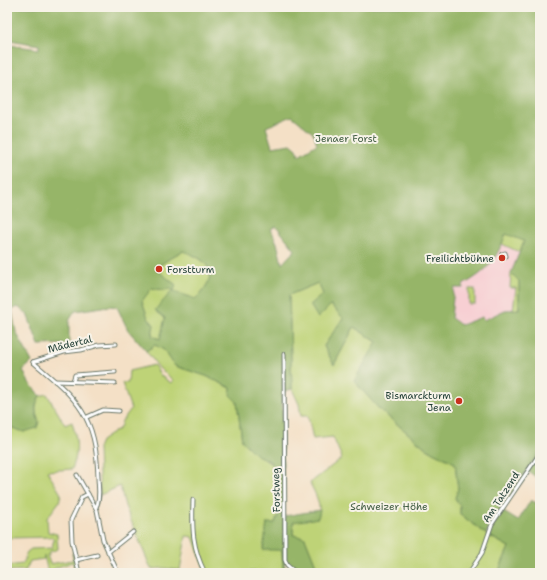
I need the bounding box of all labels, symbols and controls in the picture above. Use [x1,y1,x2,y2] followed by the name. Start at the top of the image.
[315,132,377,145] park label: Jenaer Forst
[426,252,494,265] place label: Freilichtbühne
[497,253,507,263] marker: Freilichtbühne
[167,263,215,276] place label: Forstturm
[154,264,164,274] marker: Forstturm
[46,332,94,356] street label: Mädertal
[386,389,452,414] place label: Bismarckturm Jena
[454,396,464,406] marker: Bismarckturm Jena
[269,467,283,513] street label: Forstweg
[480,468,523,525] street label: Am Tatzend
[350,500,428,513] park label: Schweizer Höhe

